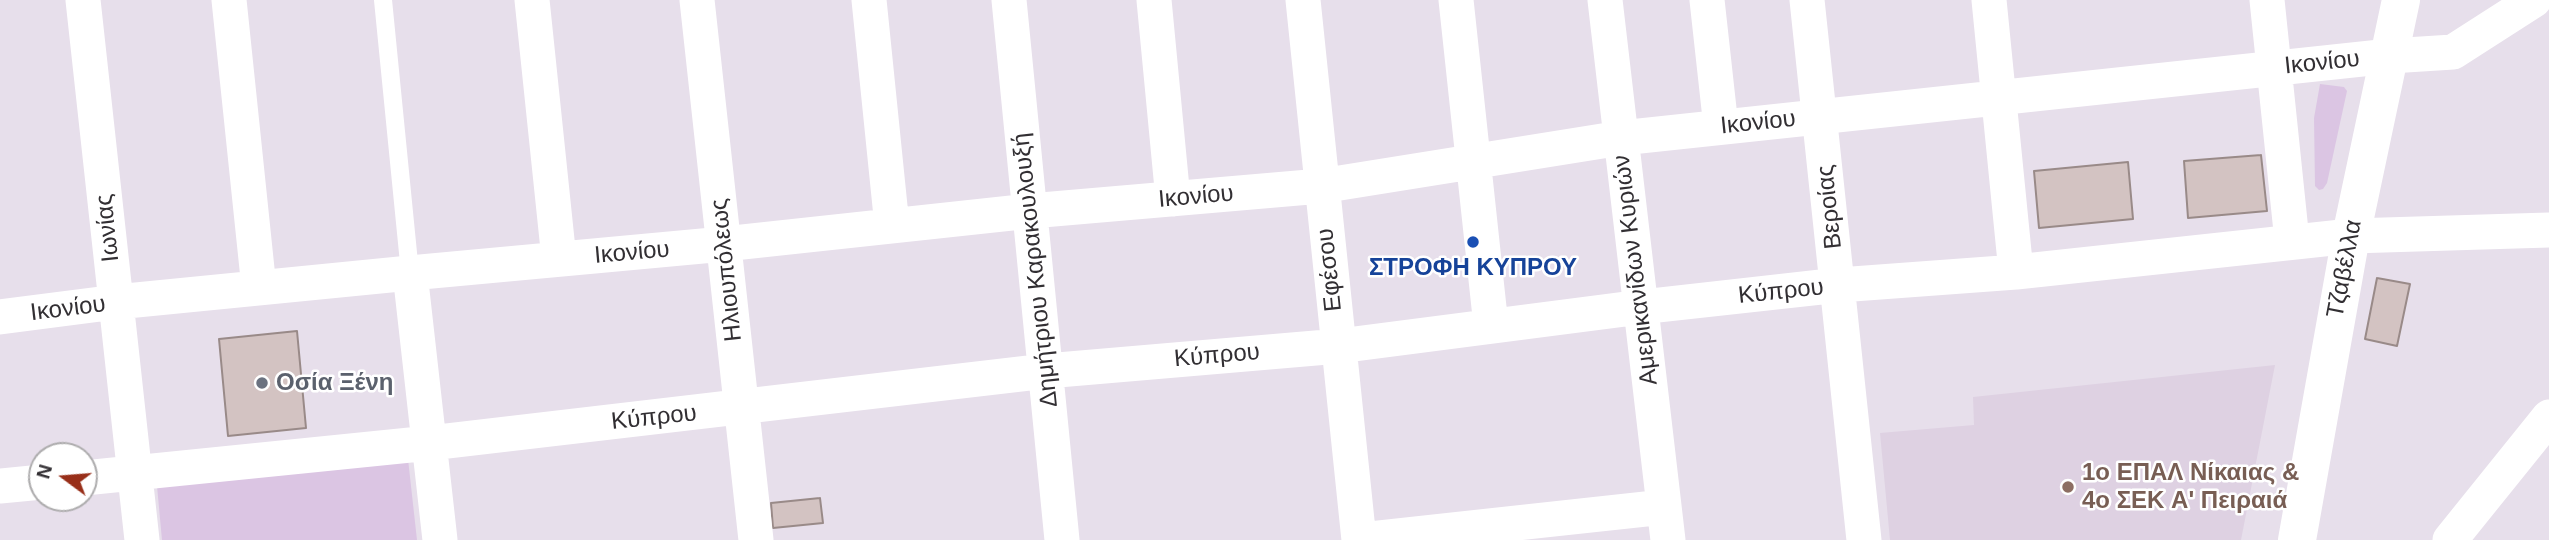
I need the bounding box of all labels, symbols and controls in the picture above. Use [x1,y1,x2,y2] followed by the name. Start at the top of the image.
[2283,45,2361,81] street label: Ικονίου
[1719,105,1797,141] street label: Ικονίου
[1007,131,1065,409] street label: Δημήτριου Καρακουλουξή
[1608,153,1664,387] street label: Αμερικανίδων Κυριών
[1811,163,1849,251] street label: Βεροίας
[1157,179,1235,215] street label: Ικονίου
[90,193,126,263] street label: Ιωνίας
[705,197,749,343] street label: Ηλιουπόλεως
[2321,217,2369,321] street label: Τζαβέλλα
[1311,227,1349,313] street label: Εφέσου
[1465,234,1481,250] marker: ΣΤΡΟΦΗ ΚΥΠΡΟΥ
[593,235,671,271] street label: Ικονίου
[1369,254,1577,282] place label: ΣΤΡΟΦΗ ΚΥΠΡΟΥ
[1737,273,1825,311] street label: Κύπρου
[29,290,107,328] street label: Ικονίου
[1173,338,1261,374] street label: Κύπρου
[276,369,393,397] place label: Οσία Ξένη
[254,375,270,391] marker: Οσία Ξένη
[610,399,698,437] street label: Κύπρου
[28,442,98,512] north arrow
[2082,459,2299,515] place label: 1ο ΕΠΑΛ Νίκαιας & 4ο ΣΕΚ Α' Πειραιά
[32,462,56,481] text: N
[2060,479,2076,495] marker: 1ο ΕΠΑΛ Νίκαιας & 4ο ΣΕΚ Α' Πειραιά

